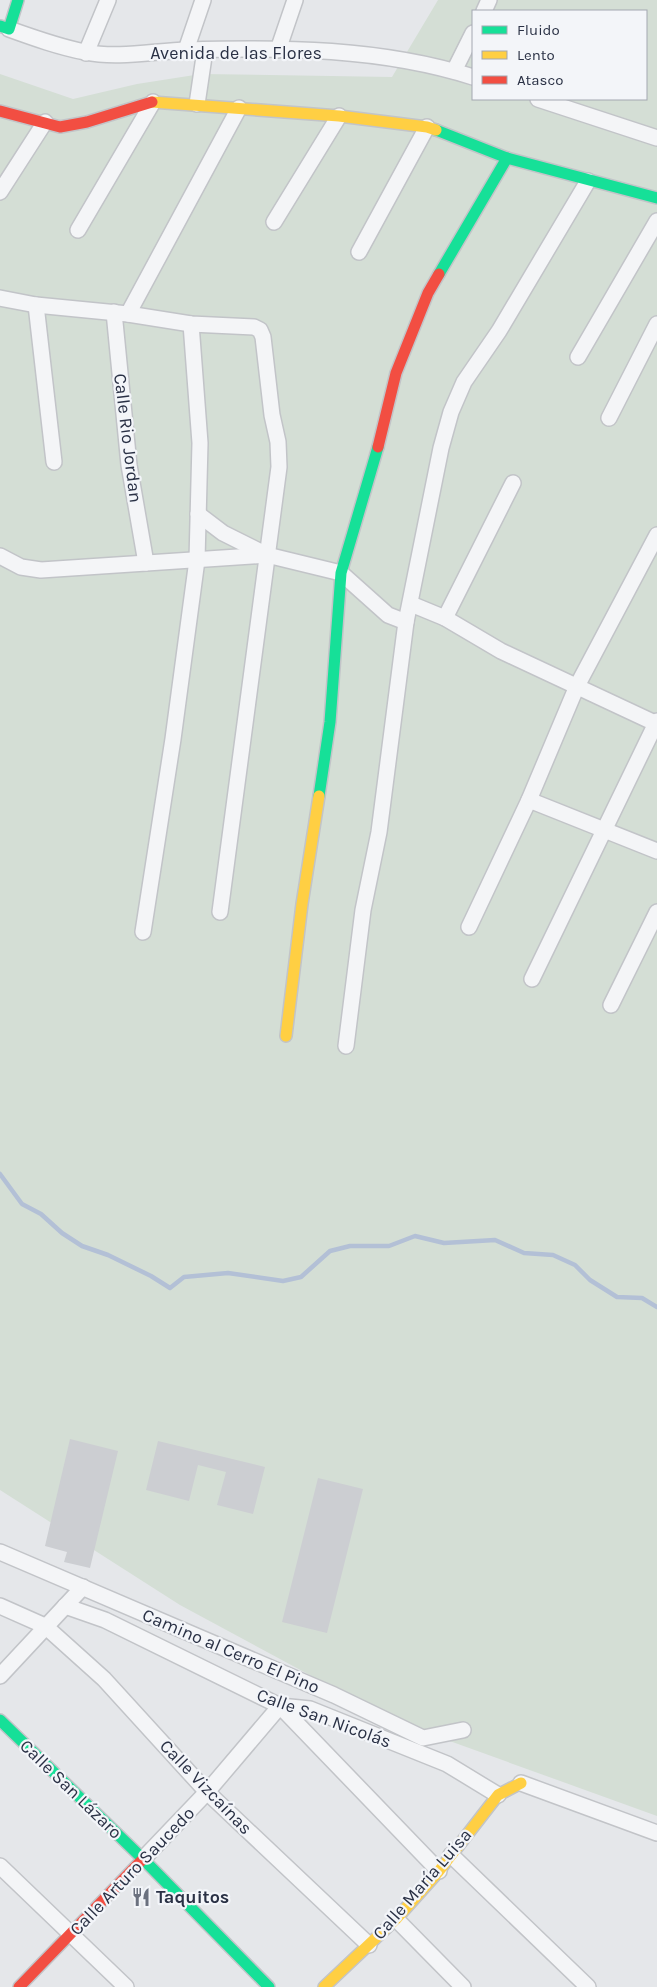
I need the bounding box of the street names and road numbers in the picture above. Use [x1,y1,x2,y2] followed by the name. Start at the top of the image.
[150,42,322,64] street label: Avenida de las Flores
[109,372,147,504] street label: Calle Rio Jordan
[139,1604,323,1698] street label: Camino al Cerro El Pino
[254,1683,394,1753] street label: Calle San Nicolás
[15,1735,127,1843] street label: Calle San Lázaro
[155,1735,257,1839] street label: Calle Vizcaínas
[65,1802,199,1940] street label: Calle Arturo Saucedo
[368,1824,476,1944] street label: Calle María Luisa

